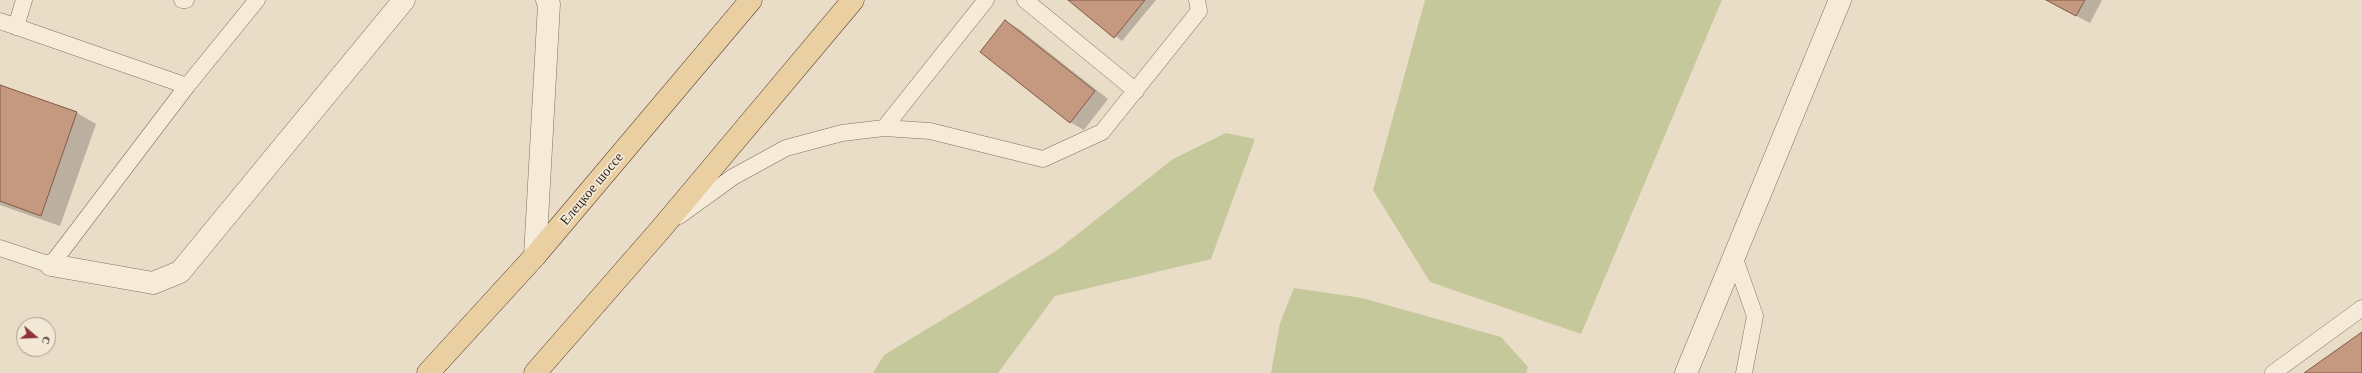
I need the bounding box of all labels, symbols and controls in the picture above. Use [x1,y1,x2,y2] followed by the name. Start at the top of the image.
[557,149,627,229] street label: Елецкое шоссе
[16,317,56,357] north arrow
[38,335,54,347] text: С

